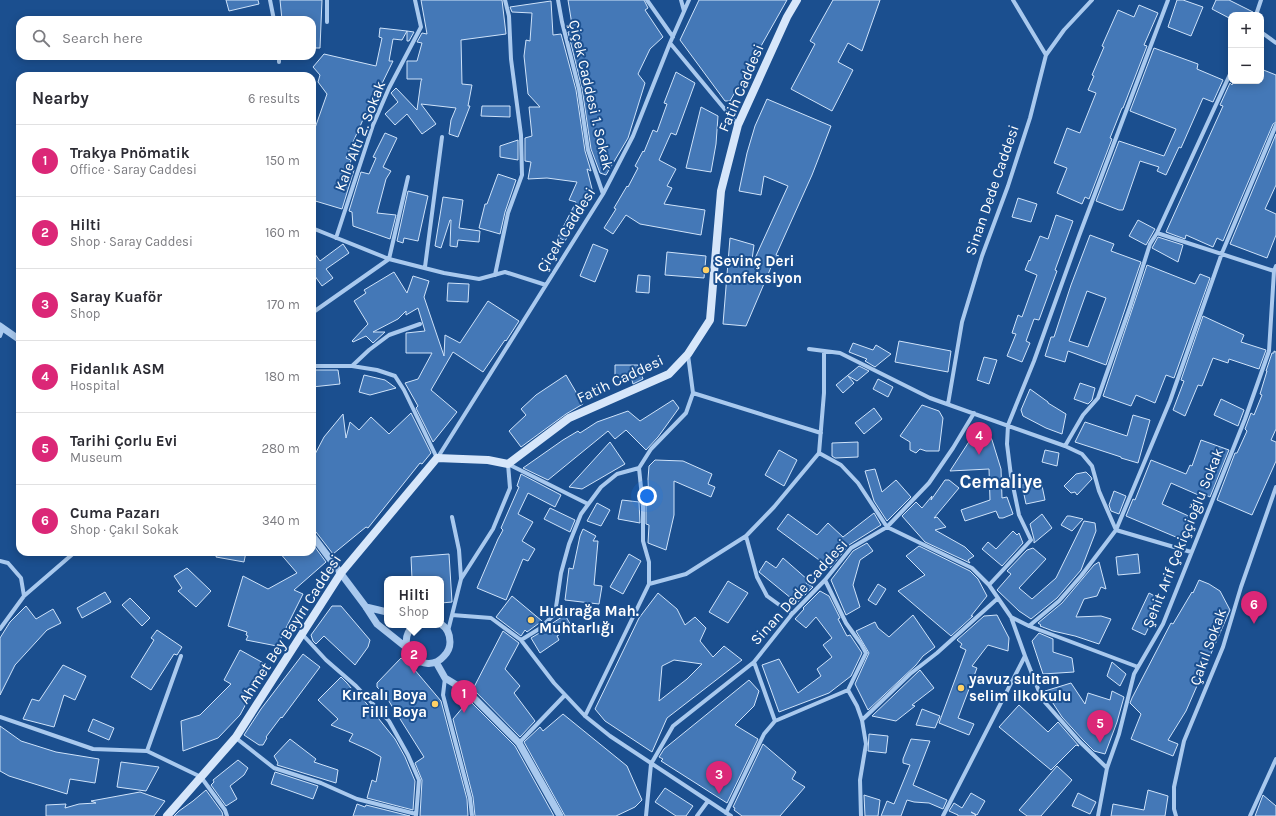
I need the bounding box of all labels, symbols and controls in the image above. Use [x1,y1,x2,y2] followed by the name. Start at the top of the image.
[1228,12,1264,84] map controls
[1228,12,1264,48] button: +
[16,16,316,60] search box
[565,18,617,172] street label: Çiçek Caddesi 1. Sokak
[30,27,52,49] icon: search
[62,29,143,47] text: Search here
[714,41,768,135] street label: Fatih Caddesi
[1228,48,1264,84] button: −
[331,78,389,194] street label: Kale Altı 2. Sokak
[32,88,89,108] text: Nearby
[248,91,300,106] text: 6 results
[961,123,1023,257] street label: Sinan Dede Caddesi
[70,144,190,162] text: Trakya Pnömatik
[43,153,47,168] text: 1
[265,153,300,168] text: 150 m
[70,162,197,177] text: Office · Saray Caddesi
[533,184,599,276] street label: Çiçek Caddesi
[70,216,101,234] text: Hilti
[41,225,49,240] text: 2
[265,225,300,240] text: 160 m
[70,234,193,249] text: Shop · Saray Caddesi
[714,252,802,287] place label: Sevinç Deri Konfeksiyon
[701,265,711,275] marker: Sevinç Deri Konfeksiyon
[70,288,162,306] text: Saray Kuaför
[41,297,49,312] text: 3
[267,297,300,312] text: 170 m
[70,306,100,321] text: Shop
[574,351,666,407] street label: Fatih Caddesi
[70,360,165,378] text: Fidanlık ASM
[41,369,49,384] text: 4
[265,369,300,384] text: 180 m
[70,378,120,393] text: Hospital
[966,422,992,455] pin: 4
[70,432,177,450] text: Tarihi Çorlu Evi
[41,441,49,456] text: 5
[262,441,300,456] text: 280 m
[1139,445,1227,631] street label: Şehit Arif Çekiççioğlu Sokak
[70,450,122,465] text: Museum
[960,471,1042,493] district label: Cemaliye
[637,486,657,506] your location
[70,504,160,522] text: Cuma Pazarı
[41,513,49,528] text: 6
[262,513,300,528] text: 340 m
[70,522,179,537] text: Shop · Çakıl Sokak
[747,535,851,649] street label: Sinan Dede Caddesi
[235,551,345,707] street label: Ahmet Bey Bayırı Caddesi
[384,576,444,628] popup
[399,586,429,604] text: Hilti
[1241,591,1267,624] pin: 6
[539,602,639,637] place label: Hıdırağa Mah. Muhtarlığı
[399,604,429,619] text: Shop
[1186,606,1230,688] street label: Çakıl Sokak
[526,615,536,625] marker: Hıdırağa Mah. Muhtarlığı
[401,641,427,674] pin: 2
[969,670,1071,705] place label: yavuz sultan selim ilkokulu
[451,680,477,713] pin: 1
[956,683,966,693] marker: yavuz sultan selim ilkokulu
[342,686,427,721] place label: Kırcalı Boya Filli Boya
[430,699,440,709] marker: Kırcalı Boya Filli Boya
[1087,710,1113,743] pin: 5
[706,761,732,794] pin: 3

